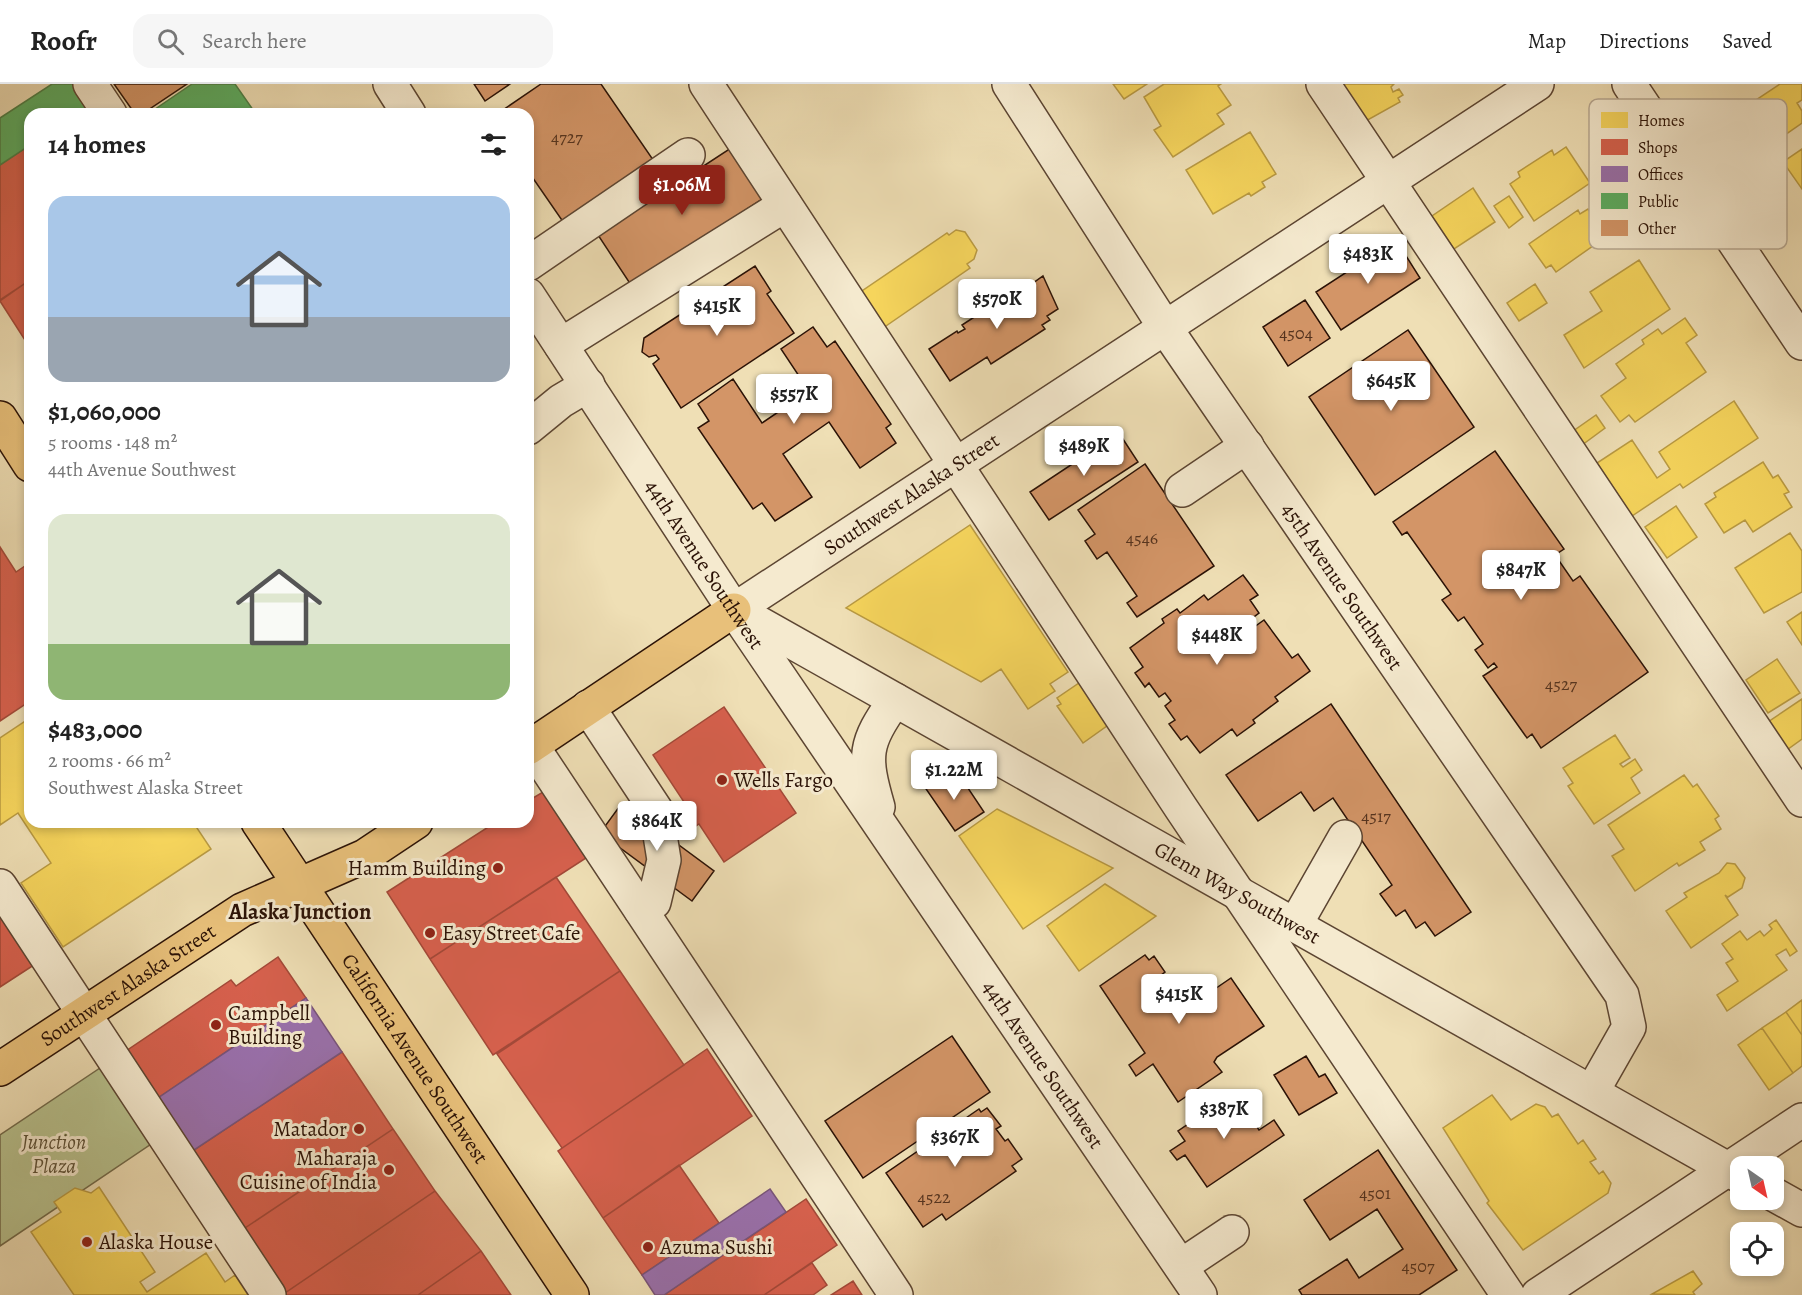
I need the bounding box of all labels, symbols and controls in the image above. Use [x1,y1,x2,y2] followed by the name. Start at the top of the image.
[133,14,553,68] search box
[30,22,97,60] text: Roofr
[154,25,187,58] icon: search
[202,26,307,56] text: Search here
[1528,27,1566,55] text: Map
[1599,27,1689,55] text: Directions
[1722,27,1772,55] text: Saved
[1589,99,1787,249] legend
[1638,110,1685,132] text: Homes
[551,125,583,149] house number: 4727
[48,127,146,162] text: 14 homes
[477,128,510,161] icon: filters
[1638,137,1678,159] text: Shops
[1638,164,1683,186] text: Offices
[633,165,731,216] pin: $1.06M
[653,171,711,198] text: $1.06M
[1638,191,1679,213] text: Public
[1638,218,1676,240] text: Other
[1326,234,1410,285] pin: $483K
[225,235,333,343] icon: home
[1343,240,1393,267] text: $483K
[955,279,1039,330] pin: $570K
[972,285,1022,312] text: $570K
[675,286,759,337] pin: $415K
[693,292,741,319] text: $415K
[1279,321,1313,345] house number: 4504
[1349,361,1433,412] pin: $645K
[1366,367,1416,394] text: $645K
[752,374,836,425] pin: $557K
[770,380,818,407] text: $557K
[48,394,161,429] text: $1,060,000
[818,426,1005,562] street label: Southwest Alaska Street
[1042,426,1126,477] pin: $489K
[48,429,177,456] text: 5 rooms · 148 m²
[1059,432,1109,459] text: $489K
[48,456,236,483] text: 44th Avenue Southwest
[638,474,771,655] street label: 44th Avenue Southwest
[1275,497,1410,676] street label: 45th Avenue Southwest
[1126,526,1158,550] house number: 4546
[1479,550,1563,601] pin: $847K
[225,553,333,661] icon: home
[1496,556,1546,583] text: $847K
[1175,615,1259,666] pin: $448K
[1192,621,1242,648] text: $448K
[1545,672,1577,696] house number: 4527
[48,712,142,747] text: $483,000
[48,747,171,774] text: 2 rooms · 66 m²
[905,750,1003,801] pin: $1.22M
[925,756,983,783] text: $1.22M
[733,766,833,794] place label: Wells Fargo
[715,773,729,787] marker: Wells Fargo
[48,774,243,801] text: Southwest Alaska Street
[615,801,699,852] pin: $864K
[1361,804,1391,828] house number: 4517
[632,807,682,834] text: $864K
[1149,835,1325,951] street label: Glenn Way Southwest
[348,854,486,882] place label: Hamm Building
[491,861,505,875] marker: Hamm Building
[228,897,371,927] district label: Alaska Junction
[35,917,221,1053] street label: Southwest Alaska Street
[442,919,580,947] place label: Easy Street Cafe
[423,926,437,940] marker: Easy Street Cafe
[335,948,495,1169] street label: California Avenue Southwest
[1137,974,1221,1025] pin: $415K
[976,975,1110,1154] street label: 44th Avenue Southwest
[1155,980,1203,1007] text: $415K
[228,999,310,1051] place label: Campbell Building
[209,1018,223,1032] marker: Campbell Building
[1182,1089,1266,1140] pin: $387K
[1199,1095,1249,1122] text: $387K
[273,1115,347,1143] place label: Matador
[913,1117,997,1168] pin: $367K
[352,1122,366,1136] marker: Matador
[931,1123,979,1150] text: $367K
[21,1128,86,1180] park label: Junction Plaza
[240,1144,377,1196] place label: Maharaja Cuisine of India
[1730,1156,1784,1210] north arrow
[1730,1156,1784,1276] map controls
[382,1163,396,1177] marker: Maharaja Cuisine of India
[1359,1181,1391,1205] house number: 4501
[918,1185,951,1209] house number: 4522
[1730,1222,1784,1276] button: locate
[98,1228,213,1256] place label: Alaska House
[659,1233,773,1261] place label: Azuma Sushi
[80,1235,94,1249] marker: Alaska House
[641,1240,655,1254] marker: Azuma Sushi
[1401,1254,1435,1278] house number: 4507

